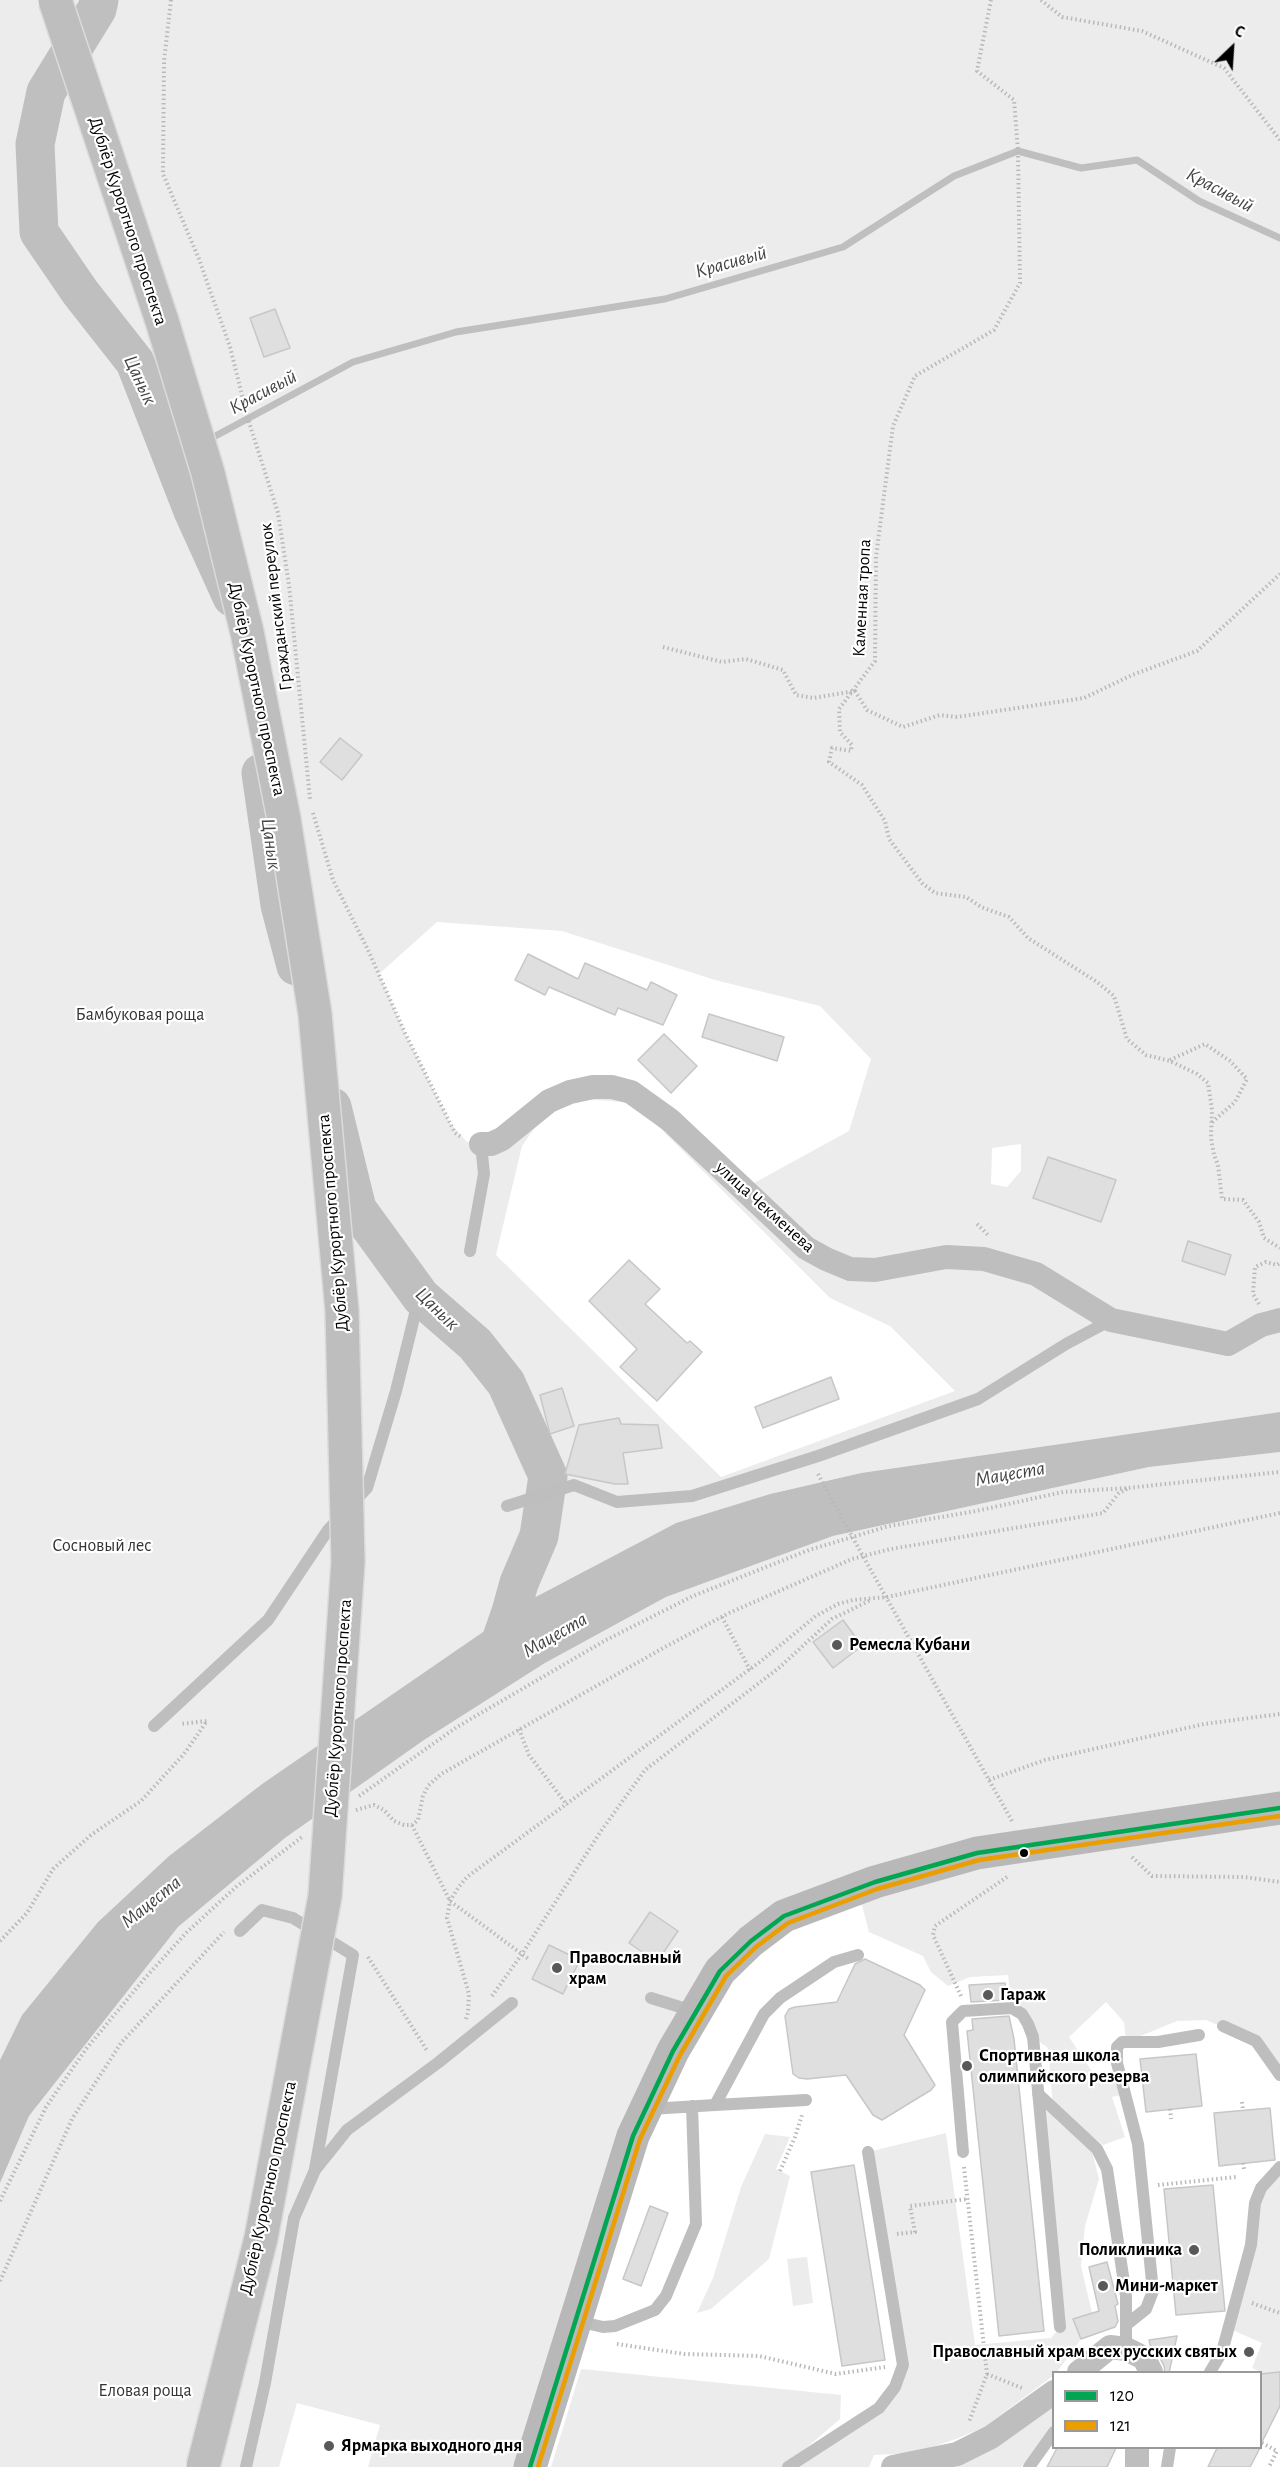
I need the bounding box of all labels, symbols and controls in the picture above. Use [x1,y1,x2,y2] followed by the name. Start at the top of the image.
[1202,18,1262,78] north arrow
[1232,23,1247,41] text: С
[84,114,172,328] street label: Дублёр Курортного проспекта
[1182,162,1258,218] water label: Красивый
[693,240,769,284] water label: Красивый
[118,351,162,409] water label: Цанык
[225,364,301,420] water label: Красивый
[255,522,297,692] street label: Гражданский переулок
[848,539,876,657] street label: Каменная тропа
[224,580,290,798] street label: Дублёр Курортного проспекта
[256,817,286,871] water label: Цанык
[75,1004,205,1026] park label: Бамбуковая роща
[313,1113,353,1333] street label: Дублёр Курортного проспекта
[711,1157,819,1257] street label: улица Чекменева
[410,1282,464,1336] water label: Цанык
[973,1456,1047,1492] water label: Мацеста
[52,1535,152,1557] park label: Сосновый лес
[320,1598,356,1818] street label: Дублёр Курортного проспекта
[519,1607,591,1663] water label: Мацеста
[849,1634,970,1656] place label: Ремесла Кубани
[830,1638,844,1652] marker: Ремесла Кубани
[1018,1847,1030,1859] unlabelled marker
[116,1871,186,1933] water label: Мацеста
[569,1947,682,1990] place label: Православный храм
[550,1961,564,1975] marker: Православный храм
[1000,1984,1046,2006] place label: Гараж
[981,1988,995,2002] marker: Гараж
[979,2045,1149,2088] place label: Спортивная школа олимпийского резерва
[960,2059,974,2073] marker: Спортивная школа олимпийского резерва
[235,2079,301,2297] street label: Дублёр Курортного проспекта
[1079,2239,1182,2261] place label: Поликлиника
[1187,2243,1201,2257] marker: Поликлиника
[1115,2275,1218,2297] place label: Мини-маркет
[1096,2279,1110,2293] marker: Мини-маркет
[932,2341,1237,2363] place label: Православный храм всех русских святых
[1242,2345,1256,2359] marker: Православный храм всех русских святых
[1052,2371,1262,2449] legend
[98,2380,192,2402] park label: Еловая роща
[1110,2387,1134,2405] text: 120
[1110,2417,1131,2435] text: 121
[341,2435,522,2457] place label: Ярмарка выходного дня
[322,2439,336,2453] marker: Ярмарка выходного дня

